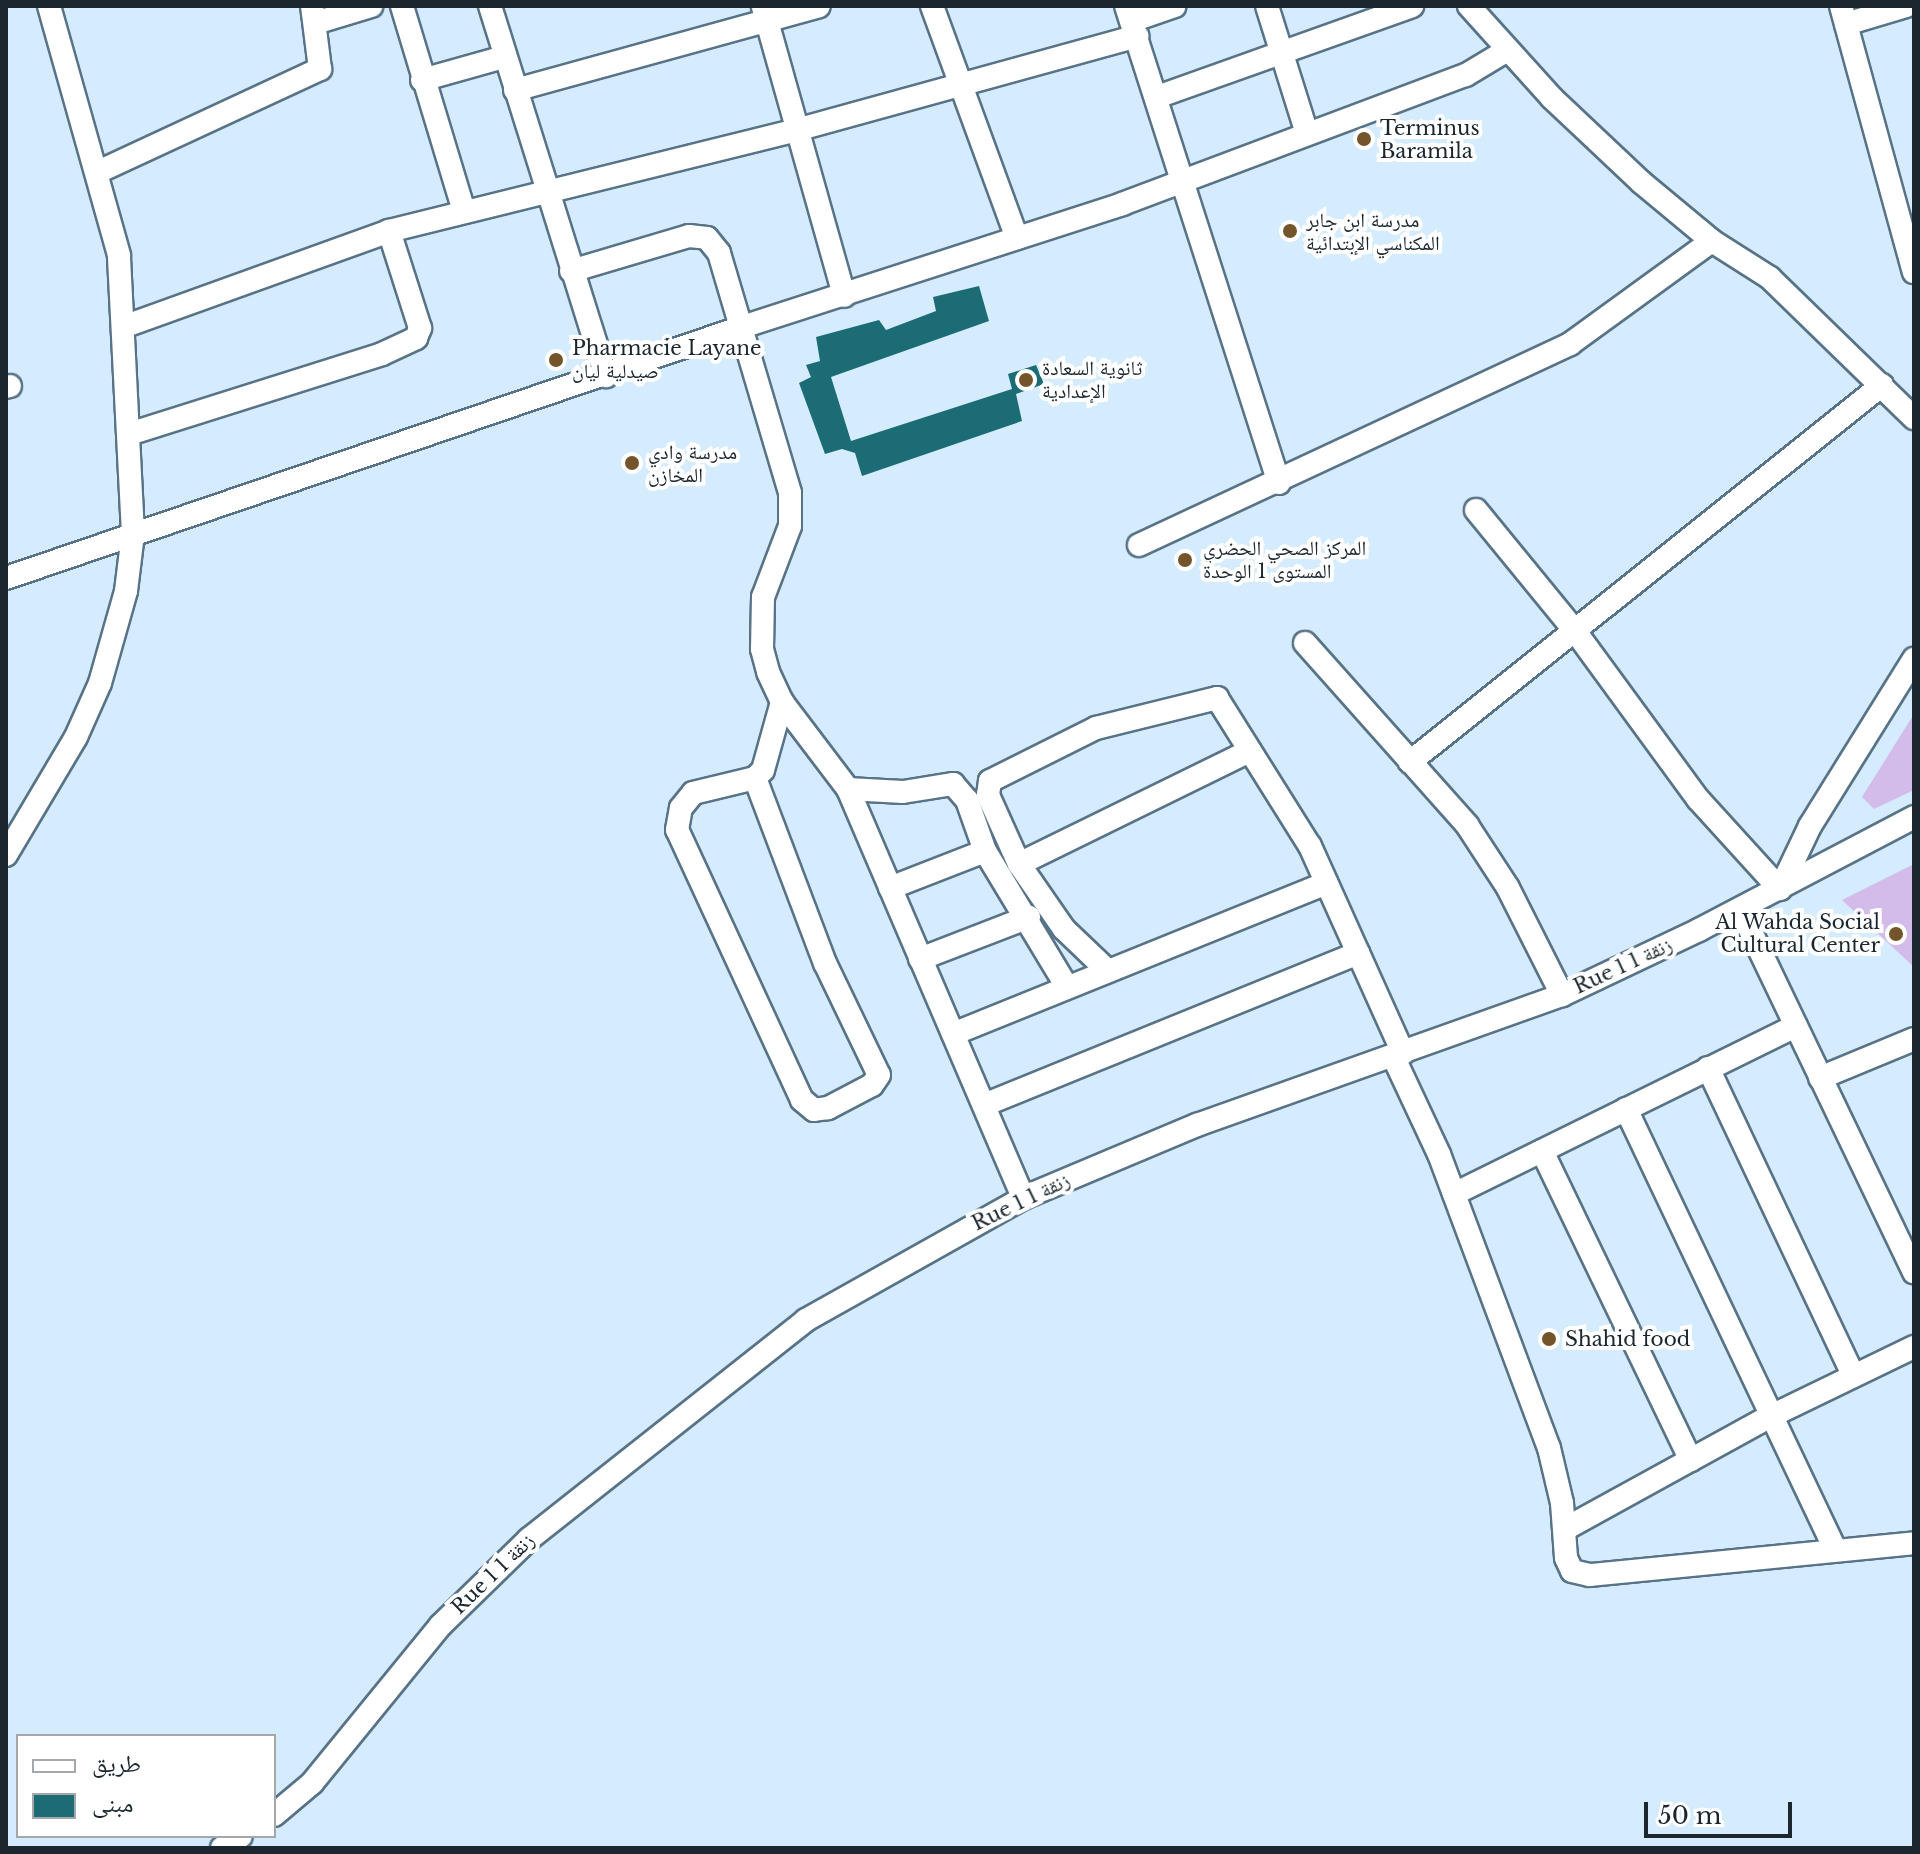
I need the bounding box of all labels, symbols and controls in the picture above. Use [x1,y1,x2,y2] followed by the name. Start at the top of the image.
[1380,116,1479,163] place label: Terminus Baramila
[1355,130,1373,148] marker: Terminus Baramila
[1306,208,1440,255] place label: مدرسة ابن جابر المكناسي الإبتدائية
[1281,222,1299,240] marker: مدرسة ابن جابر المكناسي الإبتدائية
[572,336,761,383] place label: Pharmacie Layane صيدلية ليان
[547,351,565,369] marker: Pharmacie Layane صيدلية ليان
[1042,356,1142,403] place label: ثانوية السعادة الإعدادية
[1017,371,1035,389] marker: ثانوية السعادة الإعدادية
[648,440,737,487] place label: مدرسة وادي المخازن
[623,454,641,472] marker: مدرسة وادي المخازن
[1203,536,1366,583] place label: المركز الصحي الحضري المستوى 1 الوحدة
[1174,549,1196,571] marker: المركز الصحي الحضري المستوى 1 الوحدة
[1714,910,1880,957] place label: Al Wahda Social Cultural Center
[1887,925,1905,943] marker: Al Wahda Social Cultural Center
[1570,933,1676,999] street label: Rue 1 زنقة 1
[968,1168,1074,1236] street label: Rue 1 زنقة 1
[1565,1327,1690,1351] place label: Shahid food
[1540,1330,1558,1348] marker: Shahid food
[447,1529,539,1619] street label: Rue 1 زنقة 1
[16,1734,276,1838] legend
[92,1749,141,1778] text: طريق
[1648,1786,1796,1836] scale bar
[92,1789,133,1818] text: مبنى
[1658,1801,1721,1830] text: 50 m

